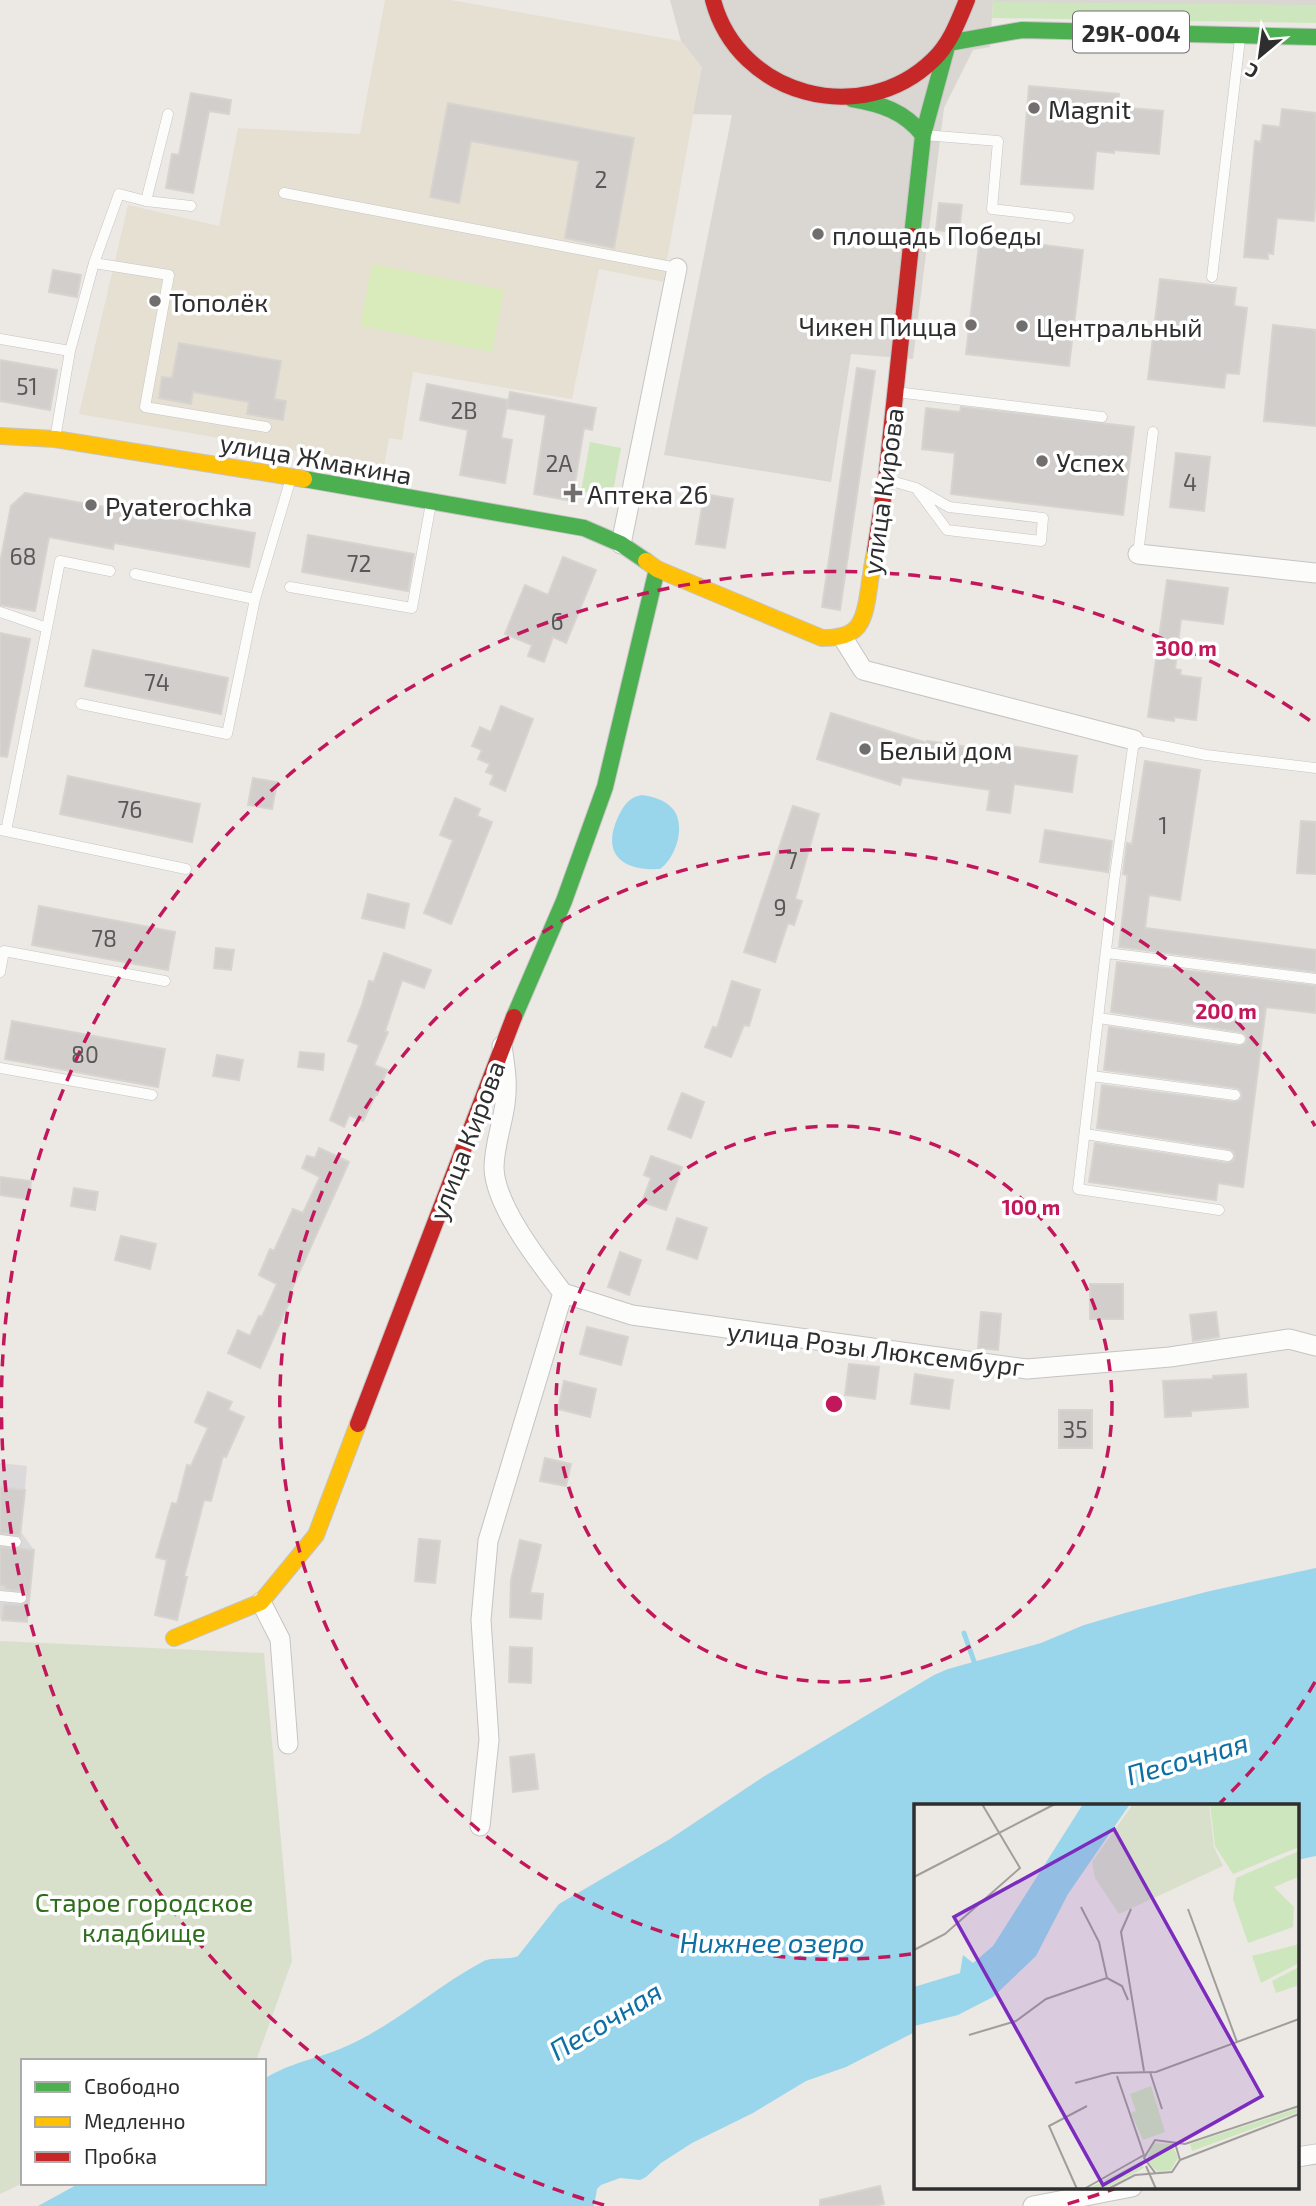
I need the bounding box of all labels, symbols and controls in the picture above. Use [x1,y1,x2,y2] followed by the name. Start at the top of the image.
[1073,12,1189,52] road number: 29К-004
[1225,21,1295,91] north arrow
[1241,59,1262,84] text: С
[1048,93,1131,124] place label: Magnit
[1026,100,1042,116] marker: Magnit
[595,165,607,193] house number: 2
[832,219,1042,250] place label: площадь Победы
[810,226,826,242] marker: площадь Победы
[169,286,268,317] place label: Тополёк
[147,293,163,309] marker: Тополёк
[799,310,957,341] place label: Чикен Пицца
[1036,311,1203,342] place label: Центральный
[963,317,979,333] marker: Чикен Пицца
[1014,318,1030,334] marker: Центральный
[16,372,38,400] house number: 51
[450,396,478,424] house number: 2В
[855,406,910,577] street label: улица Кирова
[217,426,414,491] street label: улица Жмакина
[1056,446,1125,477] place label: Успех
[545,449,573,477] house number: 2А
[1034,453,1050,469] marker: Успех
[1183,468,1197,496] house number: 4
[587,478,708,509] place label: Аптека 26
[565,485,581,501] marker: Аптека 26
[105,490,252,521] place label: Pyaterochka
[83,497,99,513] marker: Pyaterochka
[9,542,37,570] house number: 68
[347,549,371,577] house number: 72
[550,607,564,635] house number: 6
[1155,635,1217,660] text: 300 m
[144,668,170,696] house number: 74
[879,734,1012,765] place label: Белый дом
[857,741,873,757] marker: Белый дом
[118,795,142,823] house number: 76
[1158,811,1168,839] house number: 1
[786,846,798,874] house number: 7
[773,893,787,921] house number: 9
[91,924,117,952] house number: 78
[1195,998,1257,1023] text: 200 m
[71,1040,99,1068] house number: 80
[421,1056,512,1224] street label: улица Кирова
[1002,1194,1060,1219] text: 100 m
[726,1314,1026,1383] street label: улица Розы Люксембург
[822,1392,846,1416] centre of rings
[1062,1415,1088,1443] house number: 35
[1122,1724,1252,1792] water label: Песочная
[914,1804,1298,2188] inset map
[35,1886,253,1947] park label: Старое городское кладбище
[679,1925,865,1959] water label: Нижнее озеро
[542,1973,668,2067] water label: Песочная
[21,2059,266,2185] legend
[84,2073,180,2098] text: Свободно
[84,2108,186,2133] text: Медленно
[84,2143,157,2168] text: Пробка

